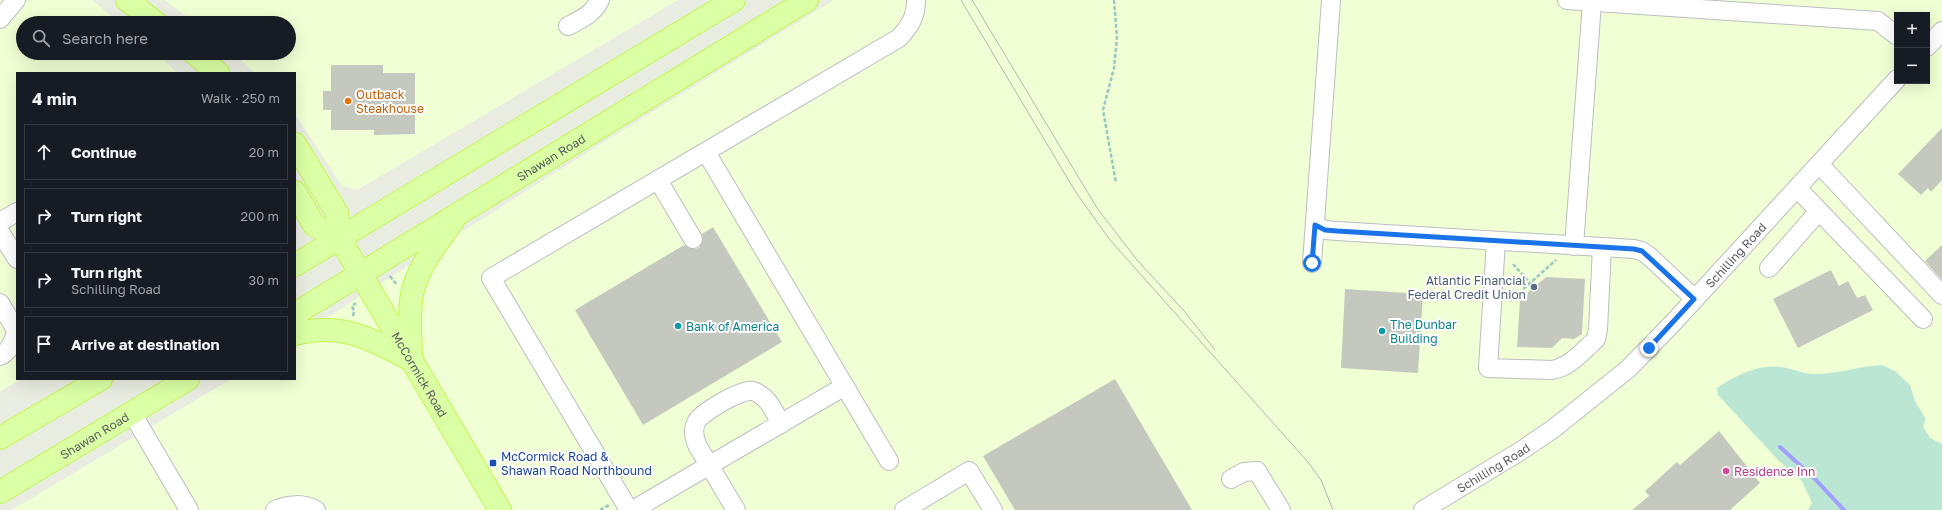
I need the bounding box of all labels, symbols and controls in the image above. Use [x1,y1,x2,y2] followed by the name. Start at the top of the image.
[1894,12,1930,84] map controls
[1894,12,1930,48] button: +
[16,16,296,60] search box
[30,27,52,49] icon: search
[62,29,148,47] text: Search here
[1894,48,1930,84] button: −
[356,87,424,116] place label: Outback Steakhouse
[32,88,77,109] text: 4 min
[201,90,280,106] text: Walk · 250 m
[343,96,353,106] marker: Outback Steakhouse
[514,130,588,184] street label: Shawan Road
[33,141,55,163] icon: ahead
[71,143,137,161] text: Continue
[249,144,279,160] text: 20 m
[33,205,55,227] icon: right
[71,207,142,225] text: Turn right
[241,208,279,224] text: 200 m
[1702,219,1769,291] street label: Schilling Road
[1303,254,1321,272] route start
[71,263,142,281] text: Turn right
[33,269,55,291] icon: right
[249,272,279,288] text: 30 m
[1407,273,1526,302] place label: Atlantic Financial Federal Credit Union
[71,281,161,297] text: Schilling Road
[1529,282,1539,292] marker: Atlantic Financial Federal Credit Union
[1390,317,1457,346] place label: The Dunbar Building
[686,319,779,334] place label: Bank of America
[673,321,683,331] marker: Bank of America
[1377,326,1387,336] marker: The Dunbar Building
[389,329,451,420] street label: McCormick Road
[33,333,55,355] icon: arrive
[71,335,220,353] text: Arrive at destination
[1640,339,1658,357] route end
[57,409,132,462] street label: Shawan Road
[1454,439,1533,495] street label: Schilling Road
[501,449,652,478] place label: McCormick Road & Shawan Road Northbound
[488,458,498,468] marker: McCormick Road & Shawan Road Northbound
[1734,464,1815,479] place label: Residence Inn
[1721,466,1731,476] marker: Residence Inn

